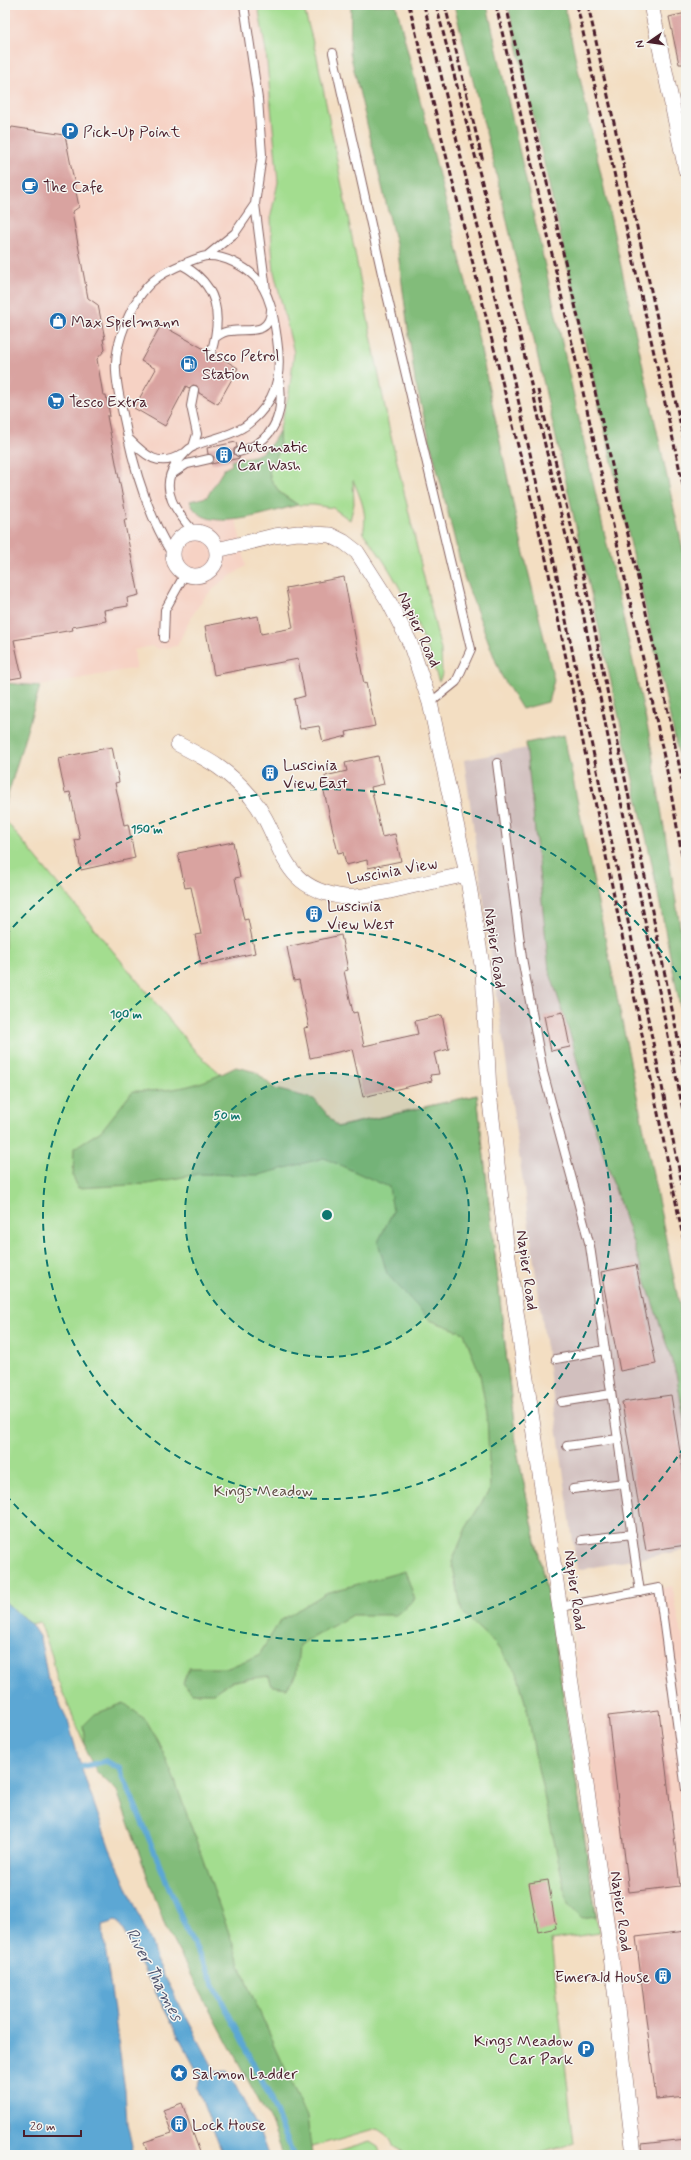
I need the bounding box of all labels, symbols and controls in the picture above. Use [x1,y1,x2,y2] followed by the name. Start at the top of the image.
[629,22,669,62] north arrow
[633,39,648,49] text: N
[60,121,80,141] parking icon: Pick-Up Point
[83,122,181,143] place label: Pick-Up Point
[20,176,40,196] cafe icon: The Cafe
[43,177,104,198] place label: The Cafe
[48,311,68,331] shop icon: Max Spielmann
[71,312,180,333] place label: Max Spielmann
[202,346,279,385] place label: Tesco Petrol Station
[179,354,199,374] fuel station icon: Tesco Petrol Station
[46,391,66,411] supermarket icon: Tesco Extra
[69,392,147,413] place label: Tesco Extra
[237,437,308,476] place label: Automatic Car Wash
[214,445,234,465] building icon: Automatic Car Wash
[392,588,445,671] street label: Napier Road
[283,755,347,794] place label: Luscinia View East
[260,763,280,783] building icon: Luscinia View East
[131,822,163,838] text: 150 m
[346,853,439,890] street label: Luscinia View
[327,896,394,935] place label: Luscinia View West
[304,904,324,924] building icon: Luscinia View West
[478,907,511,990] street label: Napier Road
[110,1007,143,1023] text: 100 m
[214,1108,241,1124] text: 50 m
[320,1208,334,1222] centre of rings
[510,1229,543,1312] street label: Napier Road
[213,1481,313,1503] park label: Kings Meadow
[558,1549,591,1632] street label: Napier Road
[604,1870,637,1953] street label: Napier Road
[120,1924,188,2026] water label: River Thames
[653,1966,673,1986] building icon: Emerald House
[555,1967,650,1988] place label: Emerald House
[474,2031,573,2070] place label: Kings Meadow Car Park
[576,2039,596,2059] parking icon: Kings Meadow Car Park
[169,2063,189,2083] place icon: Salmon Ladder
[192,2064,298,2085] place label: Salmon Ladder
[24,2112,81,2138] scale bar
[169,2114,189,2134] building icon: Lock House
[192,2115,267,2136] place label: Lock House
[30,2119,56,2135] text: 20 m

